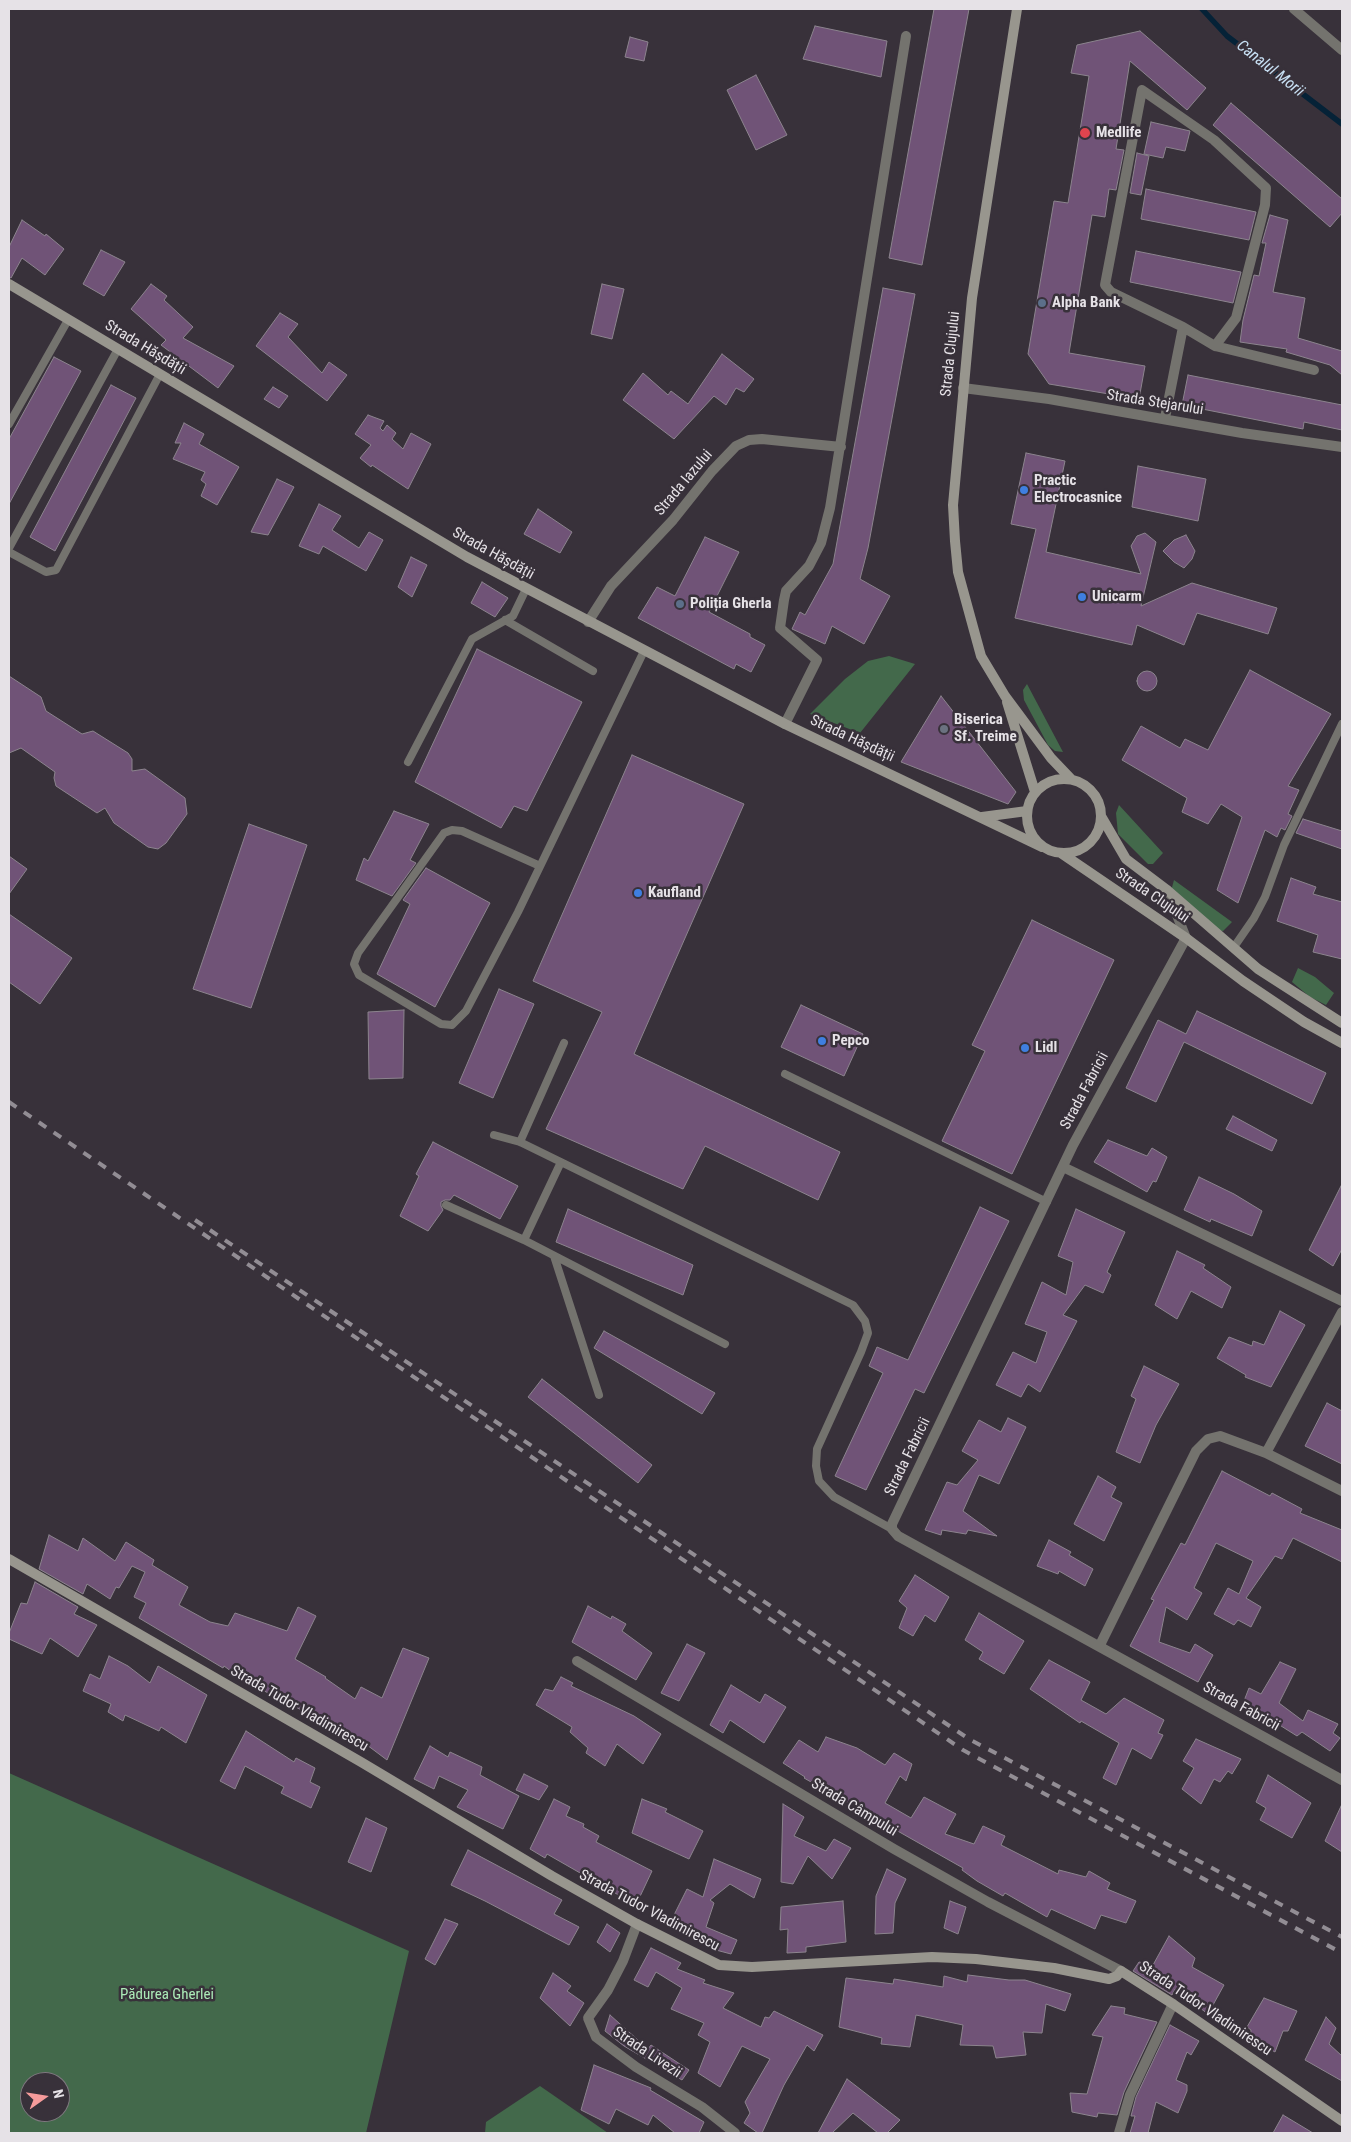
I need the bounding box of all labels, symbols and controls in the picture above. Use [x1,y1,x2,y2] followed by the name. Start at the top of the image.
[1232,37,1308,101] water label: Canalul Morii
[1096,124,1141,142] place label: Medlife
[1078,126,1092,140] marker: Medlife
[1052,294,1120,312] place label: Alpha Bank
[1036,297,1048,309] marker: Alpha Bank
[938,310,964,398] street label: Strada Clujului
[101,317,189,379] street label: Strada Hășdății
[1105,386,1205,420] street label: Strada Stejarului
[651,446,717,520] street label: Strada Iazului
[1034,472,1122,507] place label: Practic Electrocasnice
[1018,484,1030,496] marker: Practic Electrocasnice
[449,524,537,584] street label: Strada Hășdății
[1092,588,1142,606] place label: Unicarm
[1076,591,1088,603] marker: Unicarm
[690,595,772,613] place label: Poliția Gherla
[674,598,686,610] marker: Poliția Gherla
[954,711,1017,746] place label: Biserica Sf. Treime
[807,712,897,766] street label: Strada Hășdății
[938,723,950,735] marker: Biserica Sf. Treime
[1111,865,1193,927] street label: Strada Clujului
[648,884,701,902] place label: Kaufland
[632,887,644,899] marker: Kaufland
[832,1032,869,1050] place label: Pepco
[816,1035,828,1047] marker: Pepco
[1035,1039,1057,1057] place label: Lidl
[1019,1042,1031,1054] marker: Lidl
[1057,1049,1113,1133] street label: Strada Fabricii
[881,1415,935,1499] street label: Strada Fabricii
[227,1662,371,1756] street label: Strada Tudor Vladimirescu
[1199,1678,1283,1736] street label: Strada Fabricii
[808,1775,900,1841] street label: Strada Câmpului
[576,1866,722,1956] street label: Strada Tudor Vladimirescu
[1135,1958,1275,2060] street label: Strada Tudor Vladimirescu
[120,1986,214,2004] park label: Pădurea Gherlei
[609,2023,685,2083] street label: Strada Livezii
[20,2072,70,2122] north arrow
[50,2088,67,2100] text: N

